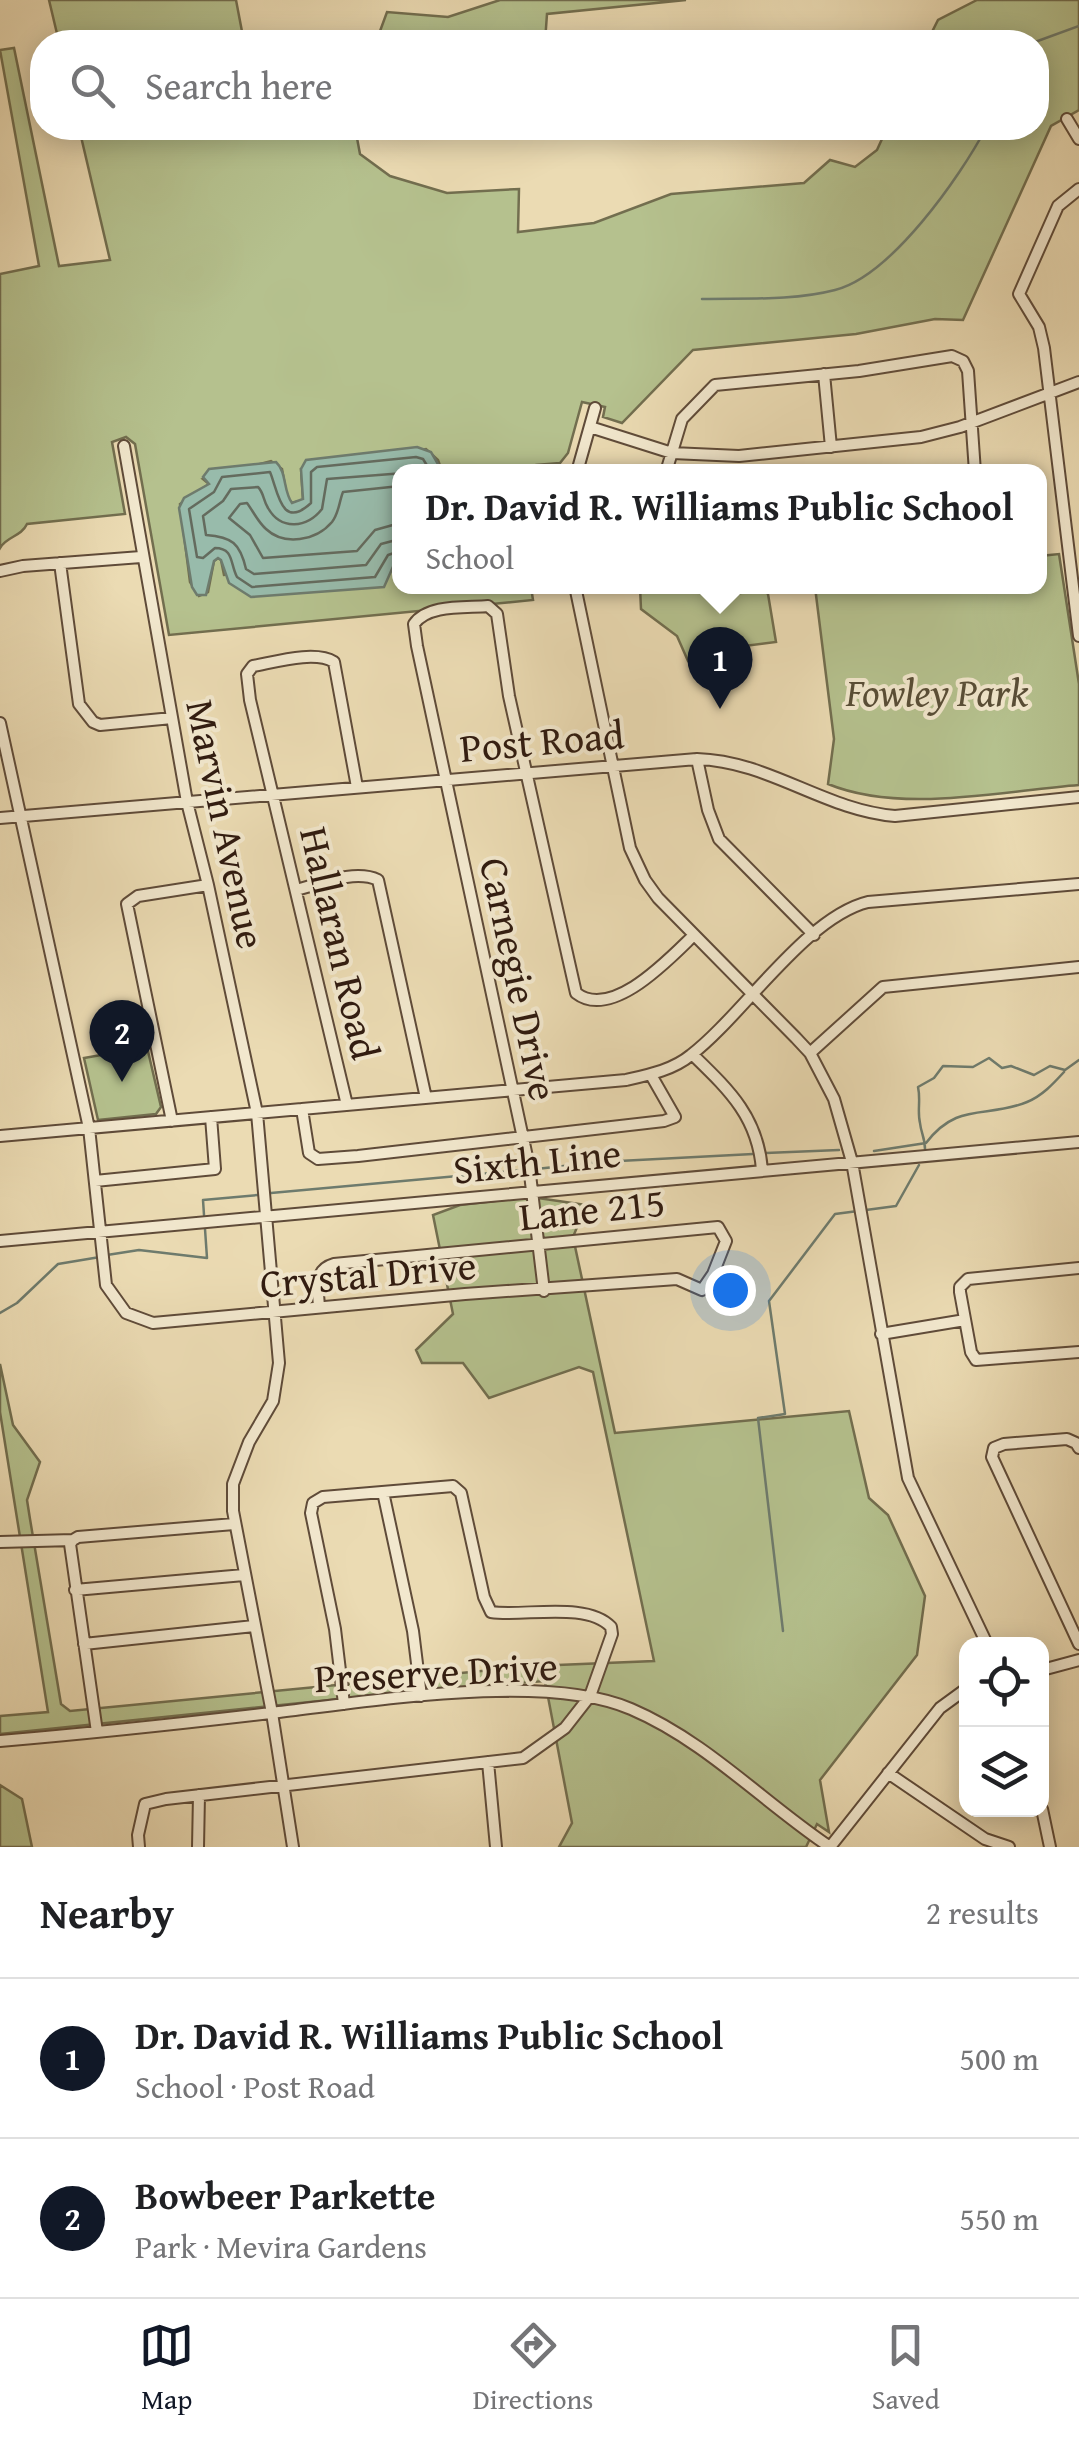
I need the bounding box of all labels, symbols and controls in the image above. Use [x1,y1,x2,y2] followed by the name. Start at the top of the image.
[30,30,1049,140] search box
[145,57,333,113] text: Search here
[65,58,120,113] icon: search
[392,464,1047,594] popup
[425,478,1014,534] text: Dr. David R. Williams Public School
[425,534,514,581] text: School
[688,626,752,709] pin: 1
[845,662,1029,721] park label: Fowley Park
[171,694,282,954] street label: Marvin Avenue
[457,704,627,777] street label: Post Road
[285,821,396,1066] street label: Hallaran Road
[465,852,574,1106] street label: Carnegie Drive
[90,1000,154,1082] pin: 2
[450,1122,624,1199] street label: Sixth Line
[516,1172,668,1245] street label: Lane 215
[257,1235,479,1312] street label: Crystal Drive
[705,1265,756,1316] your location
[313,1636,559,1707] street label: Preserve Drive
[959,1637,1049,1817] map controls
[959,1637,1049,1727] button: locate
[959,1727,1049,1817] button: layers
[40,1882,174,1943] text: Nearby
[926,1889,1039,1936] text: 2 results
[135,2007,723,2063] text: Dr. David R. Williams Public School
[64,2035,81,2082] text: 1
[960,2035,1039,2082] text: 500 m
[135,2063,375,2110] text: School · Post Road
[135,2167,435,2223] text: Bowbeer Parkette
[64,2195,81,2242] text: 2
[960,2195,1039,2242] text: 550 m
[135,2223,427,2270] text: Park · Mevira Gardens
[139,2318,194,2419] tab: Map
[473,2318,593,2419] tab: Directions
[872,2318,940,2419] tab: Saved

